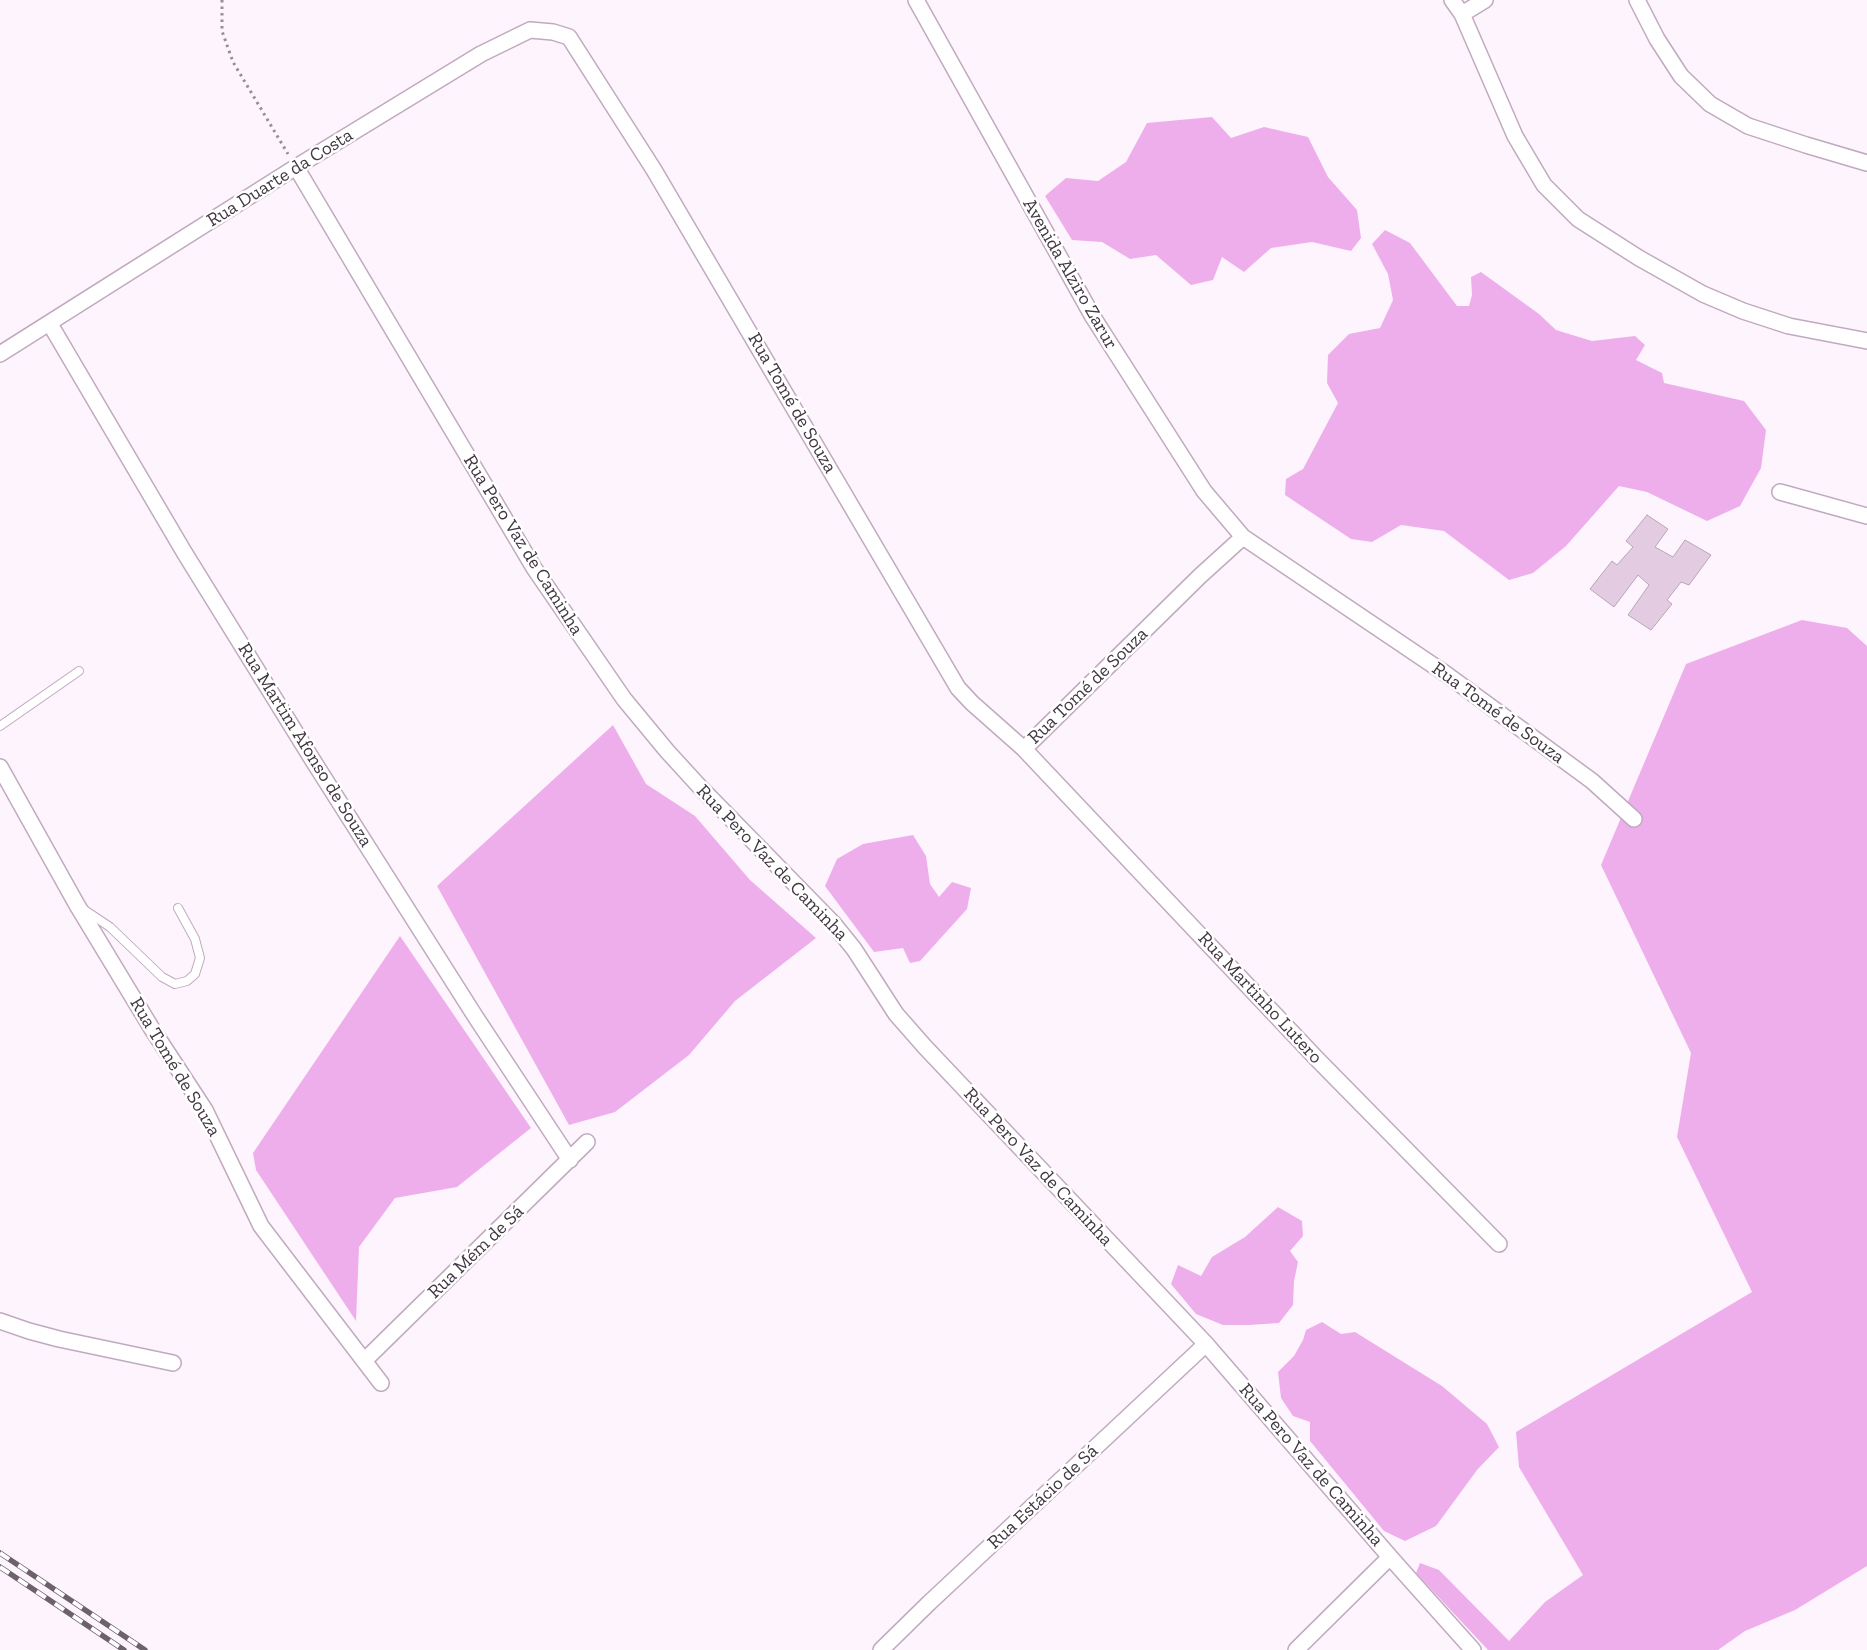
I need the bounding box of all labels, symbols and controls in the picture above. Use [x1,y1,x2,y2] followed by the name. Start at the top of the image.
[203,124,357,232] street label: Rua Duarte da Costa
[1018,195,1122,353] street label: Avenida Alziro Zarur
[743,329,841,477] street label: Rua Tomé de Souza
[458,451,588,639] street label: Rua Pero Vaz de Caminha
[1023,623,1153,749] street label: Rua Tomé de Souza
[233,639,377,851] street label: Rua Martim Afonso de Souza
[1427,657,1569,769] street label: Rua Tomé de Souza
[691,780,853,946] street label: Rua Pero Vaz de Caminha
[1193,927,1327,1069] street label: Rua Martinho Lutero
[125,993,225,1141] street label: Rua Tomé de Souza
[959,1083,1117,1251] street label: Rua Pero Vaz de Caminha
[423,1200,529,1304] street label: Rua Mém de Sá
[1234,1379,1388,1551] street label: Rua Pero Vaz de Caminha
[983,1440,1103,1554] street label: Rua Estácio de Sá

